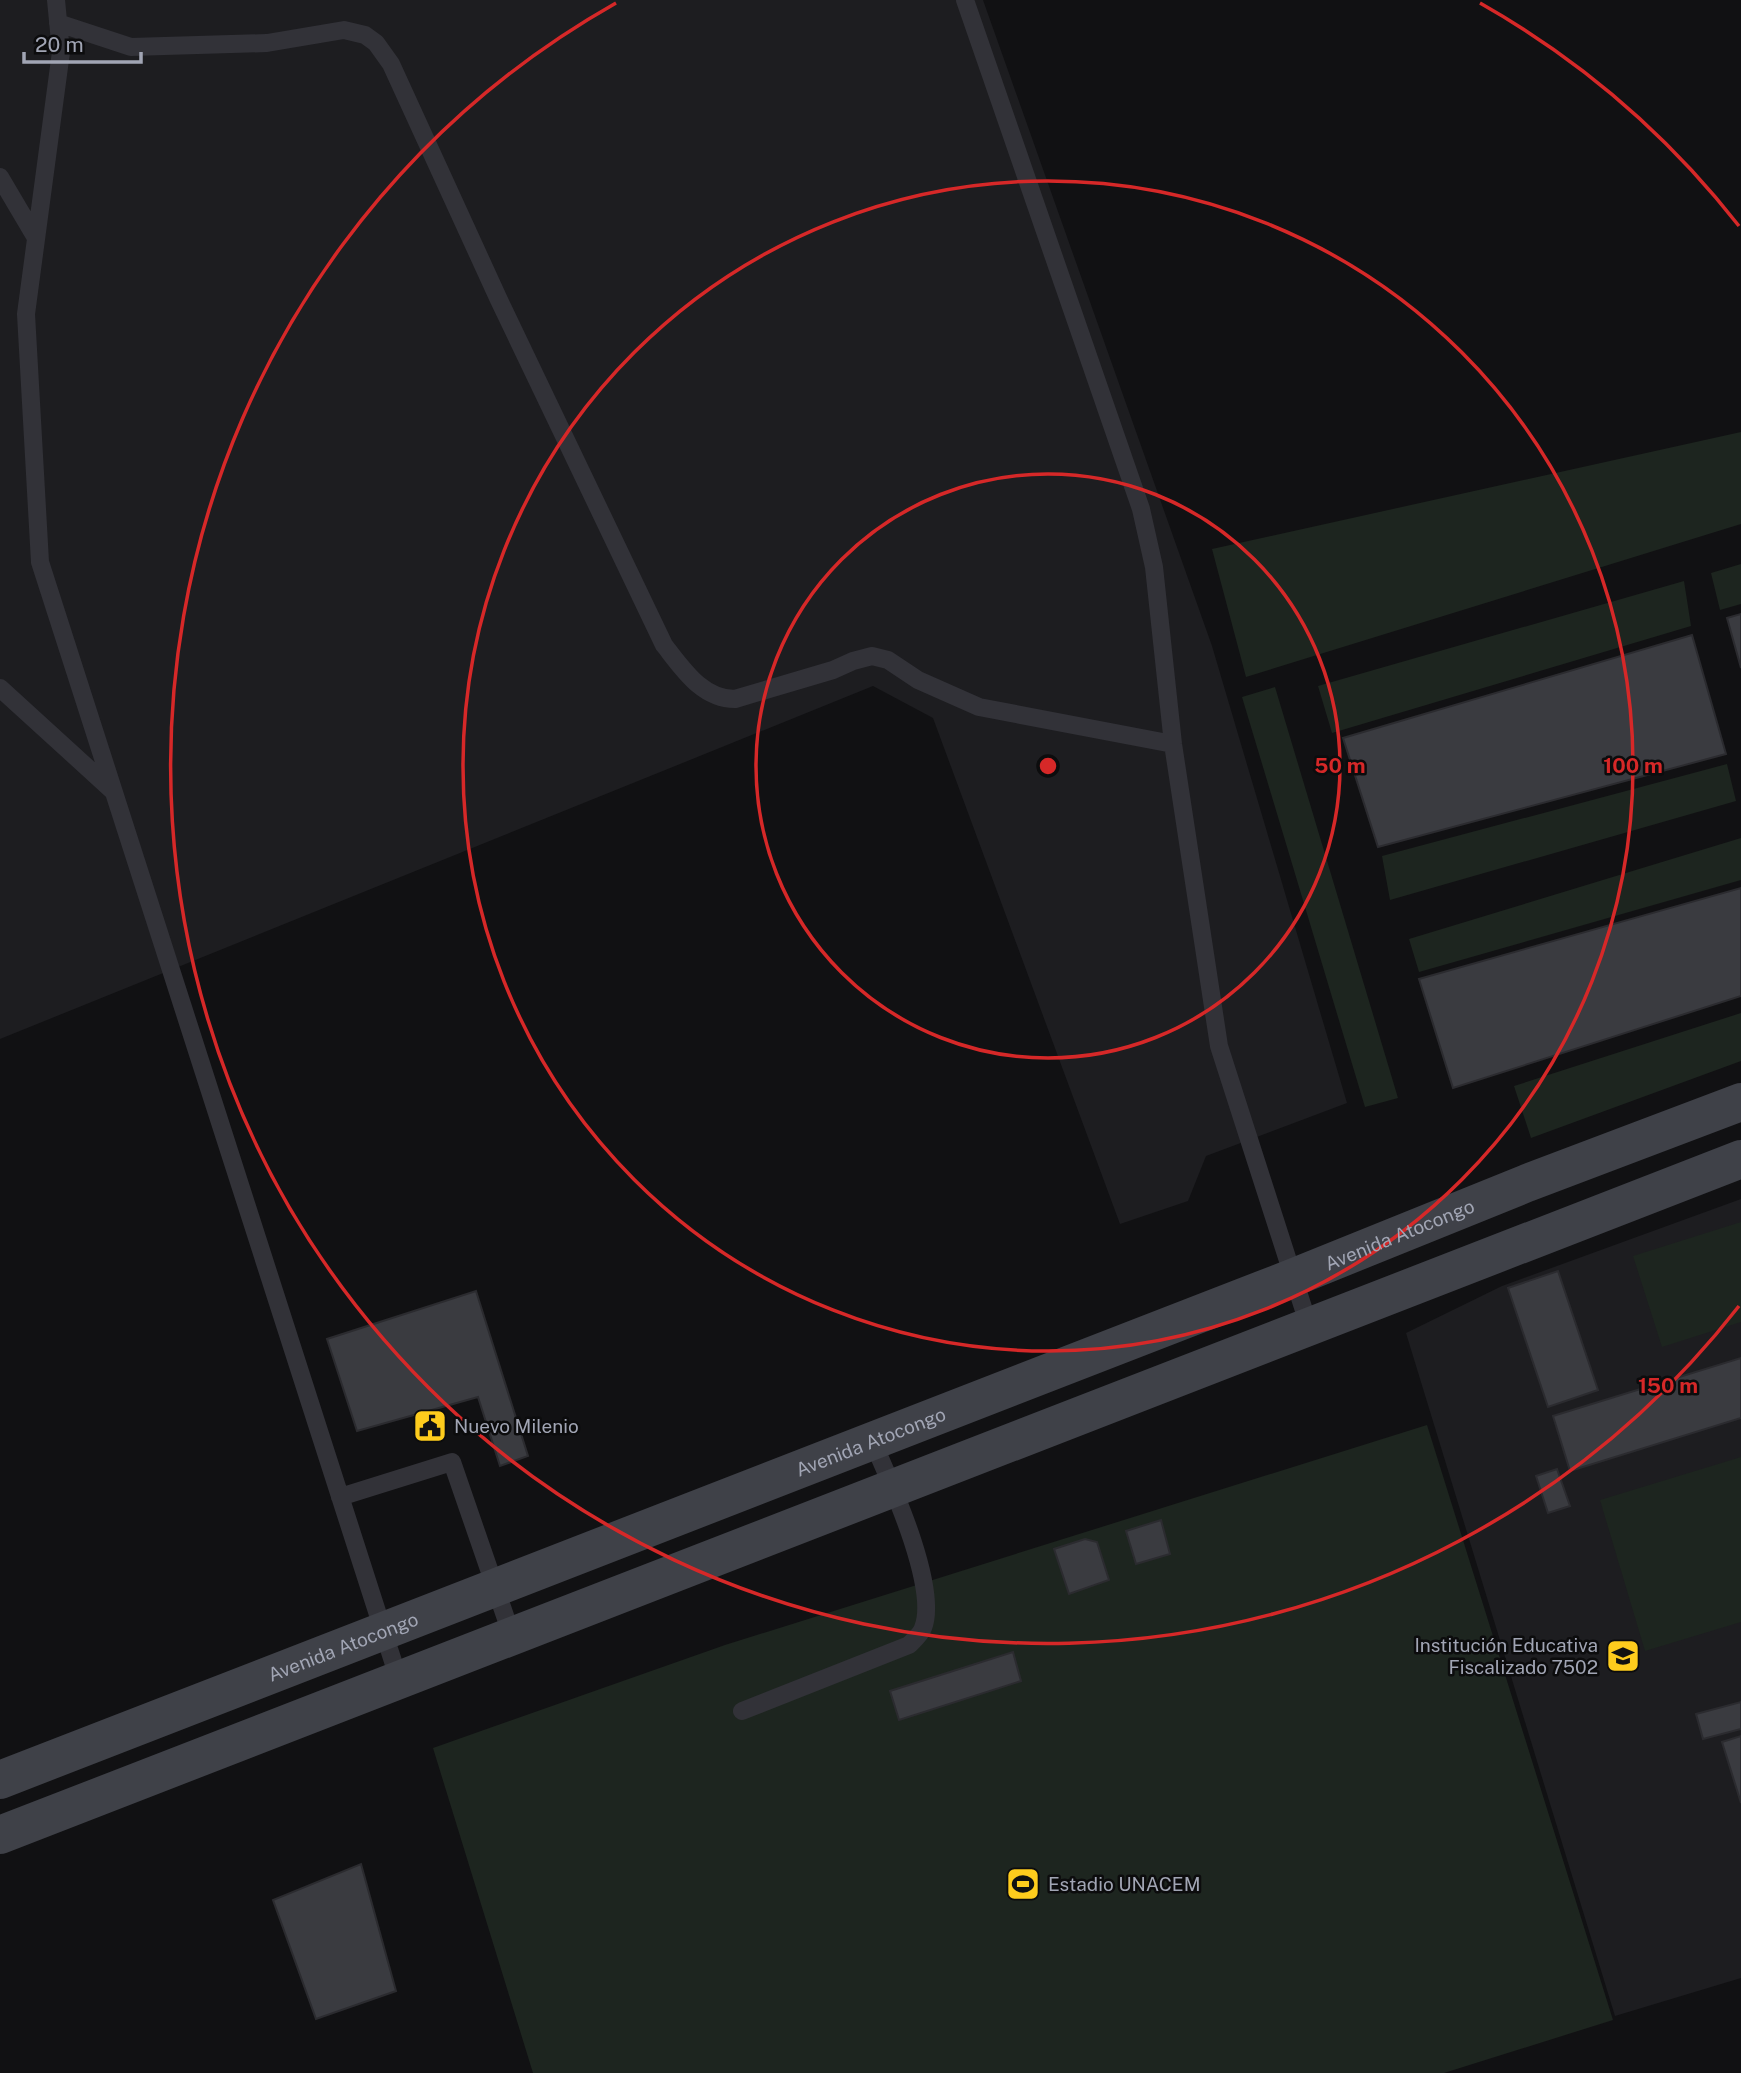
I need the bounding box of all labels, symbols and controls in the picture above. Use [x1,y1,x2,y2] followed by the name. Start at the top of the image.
[24,21,142,65] scale bar
[35,32,84,57] text: 20 m
[1314,753,1366,778] text: 50 m
[1603,753,1663,778] text: 100 m
[1036,754,1060,778] centre of rings
[1321,1195,1477,1275] street label: Avenida Atocongo
[1638,1373,1698,1398] text: 150 m
[792,1403,949,1481] street label: Avenida Atocongo
[411,1407,449,1445] public building icon: Nuevo Milenio
[454,1415,579,1437] place label: Nuevo Milenio
[265,1608,421,1686] street label: Avenida Atocongo
[1414,1634,1598,1678] place label: Institución Educativa Fiscalizado 7502
[1604,1637,1642,1675] school or university icon: Institución Educativa Fiscalizado 7502
[1004,1865,1042,1903] sports icon: Estadio UNACEM
[1048,1873,1201,1895] place label: Estadio UNACEM

